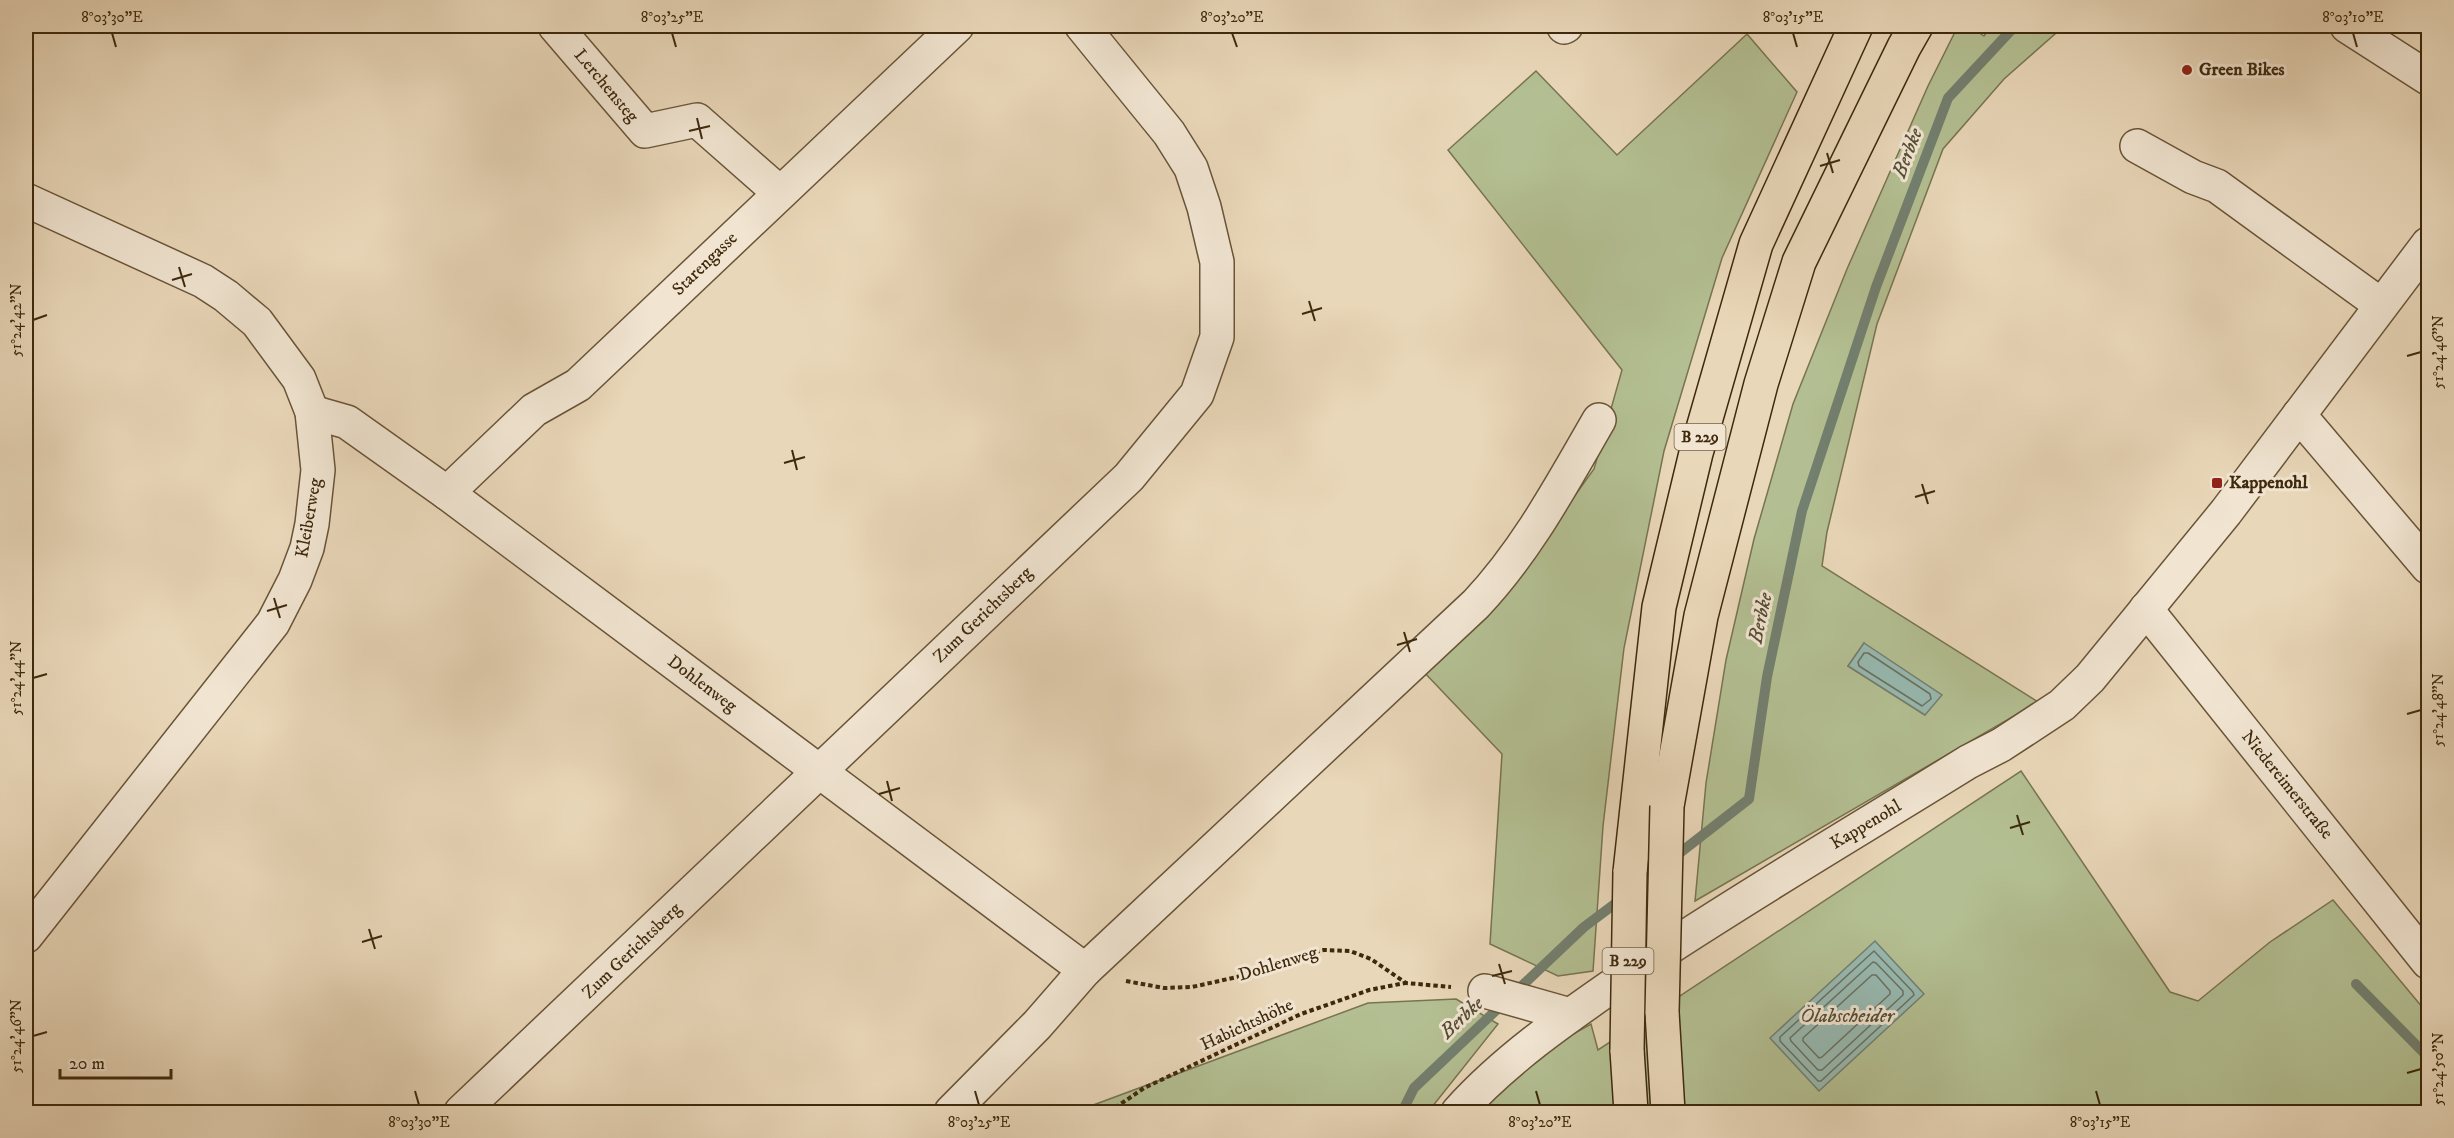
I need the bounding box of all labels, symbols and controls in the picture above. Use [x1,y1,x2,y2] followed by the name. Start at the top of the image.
[81,8,143,27] text: 8°03'30"E
[641,8,704,27] text: 8°03'25"E
[1200,8,1264,27] text: 8°03'20"E
[1763,8,1824,27] text: 8°03'15"E
[2322,8,2384,27] text: 8°03'10"E
[569,45,643,127] street label: Lerchensteg
[2199,59,2285,81] place label: Green Bikes
[2180,63,2194,77] marker: Green Bikes
[1887,124,1929,182] water label: Berbke
[668,228,742,300] street label: Starengasse
[7,283,26,357] text: 51°24'42"N
[2429,315,2448,389] text: 51°24'46"N
[1674,424,1726,450] road number: B 229
[2229,472,2308,494] place label: Kappenohl
[291,476,327,560] street label: Kleiberweg
[2210,476,2224,490] marker: Kappenohl
[929,562,1037,668] street label: Zum Gerichtsberg
[1743,589,1779,646] water label: Berbke
[7,641,26,715] text: 51°24'44"N
[663,651,741,717] street label: Dohlenweg
[2429,673,2448,747] text: 51°24'48"N
[2236,726,2338,844] street label: Niedereimerstraße
[1827,795,1906,855] street label: Kappenohl
[578,898,686,1004] street label: Zum Gerichtsberg
[1236,942,1320,986] street label: Dohlenweg
[1602,948,1654,974] road number: B 229
[1434,991,1490,1045] water label: Berbke
[1197,994,1297,1056] street label: Habichtshöhe
[7,999,26,1073] text: 51°24'46"N
[1800,1004,1896,1029] water label: Ölabscheider
[2429,1033,2448,1105] text: 51°24'50"N
[60,1042,171,1080] scale bar
[69,1053,105,1075] text: 20 m
[388,1113,450,1132] text: 8°03'30"E
[948,1113,1011,1132] text: 8°03'25"E
[1508,1113,1572,1132] text: 8°03'20"E
[2070,1113,2131,1132] text: 8°03'15"E

